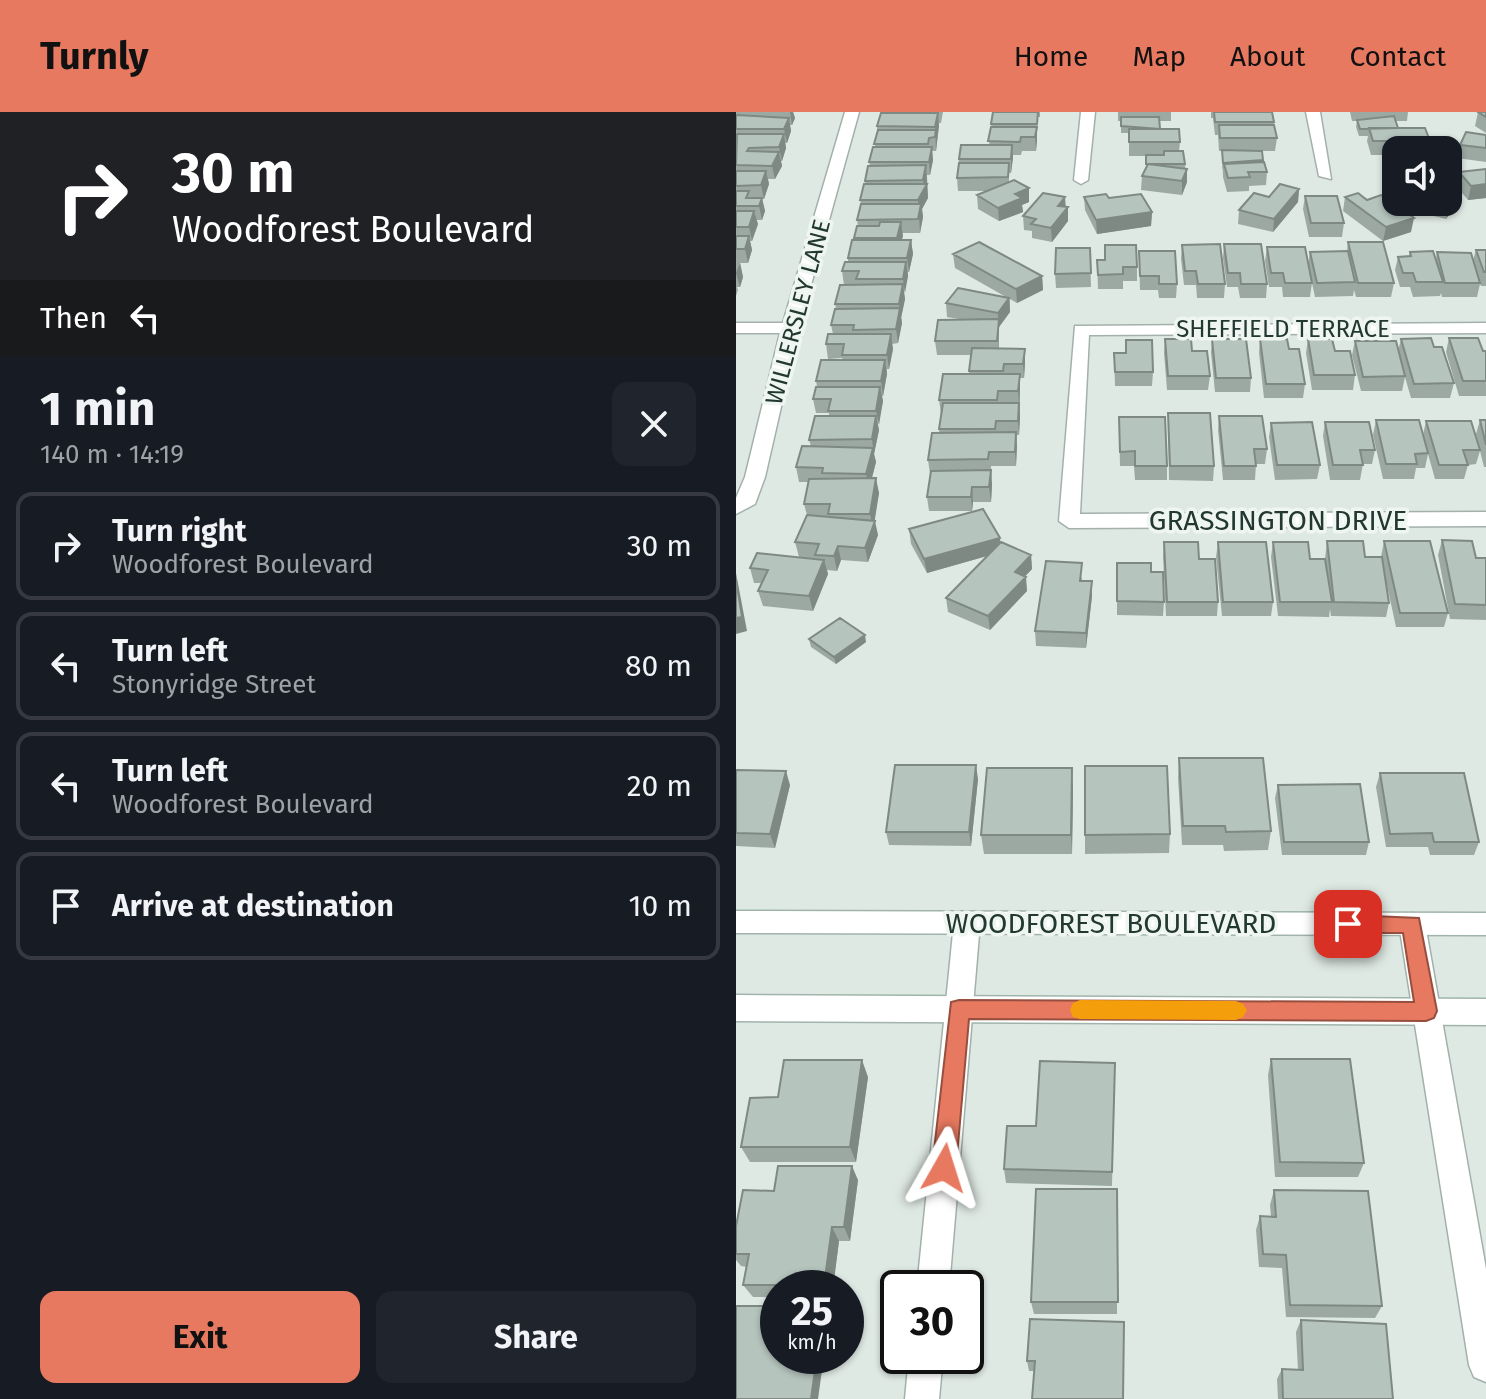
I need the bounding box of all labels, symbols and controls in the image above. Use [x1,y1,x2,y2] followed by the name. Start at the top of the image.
[40,33,149,79] text: Turnly
[1014,40,1088,73] text: Home
[1132,40,1186,73] text: Map
[1230,40,1305,73] text: About
[1349,40,1446,73] text: Contact
[1382,136,1462,216] map controls
[1382,136,1462,216] button: sound
[172,140,294,207] text: 30 m
[40,144,144,248] icon: right
[172,208,534,252] text: Woodforest Boulevard
[760,216,836,408] street label: WILLERSLEY LANE
[123,296,167,340] icon: left
[40,300,107,336] text: Then
[1176,315,1390,343] street label: SHEFFIELD TERRACE
[40,380,155,438] text: 1 min
[612,382,696,466] button: close
[40,439,184,470] text: 140 m · 14:19
[1149,504,1407,537] street label: GRASSINGTON DRIVE
[112,513,247,549] text: Turn right
[44,524,88,568] icon: right
[627,528,692,564] text: 30 m
[112,549,374,580] text: Woodforest Boulevard
[112,633,228,669] text: Turn left
[44,644,88,688] icon: left
[625,648,692,684] text: 80 m
[112,669,316,700] text: Stonyridge Street
[112,753,228,789] text: Turn left
[44,764,88,808] icon: left
[627,768,692,804] text: 20 m
[112,789,374,820] text: Woodforest Boulevard
[44,884,88,928] icon: arrive
[112,888,394,924] text: Arrive at destination
[629,888,692,924] text: 10 m
[1314,890,1382,958] pin
[1326,902,1370,946] icon: arrive
[946,907,1276,940] street label: WOODFOREST BOULEVARD
[902,1126,986,1210] position arrow
[880,1270,984,1374] speed limit sign: 30
[791,1288,833,1336] text: 25
[40,1291,360,1383] button: Exit
[376,1291,696,1383] button: Share
[787,1330,837,1354] text: km/h

